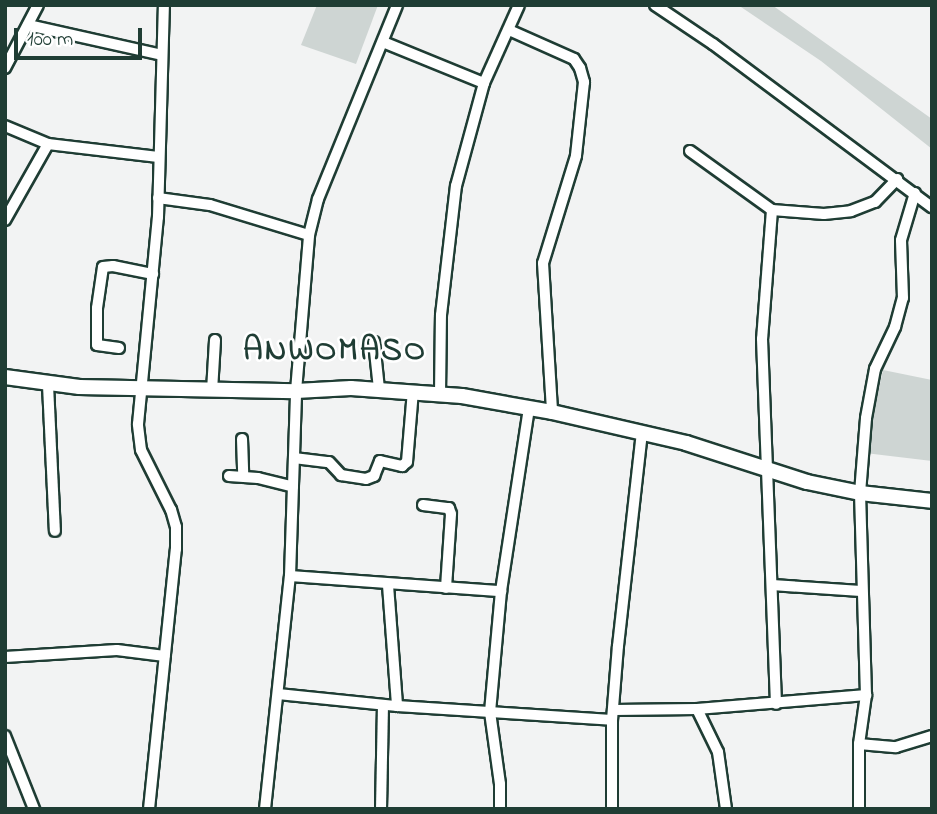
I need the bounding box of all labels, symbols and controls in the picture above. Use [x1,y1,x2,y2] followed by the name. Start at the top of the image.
[18,14,145,58] scale bar
[27,25,73,55] text: 100 m
[244,333,426,371] district label: ANWOMASO

